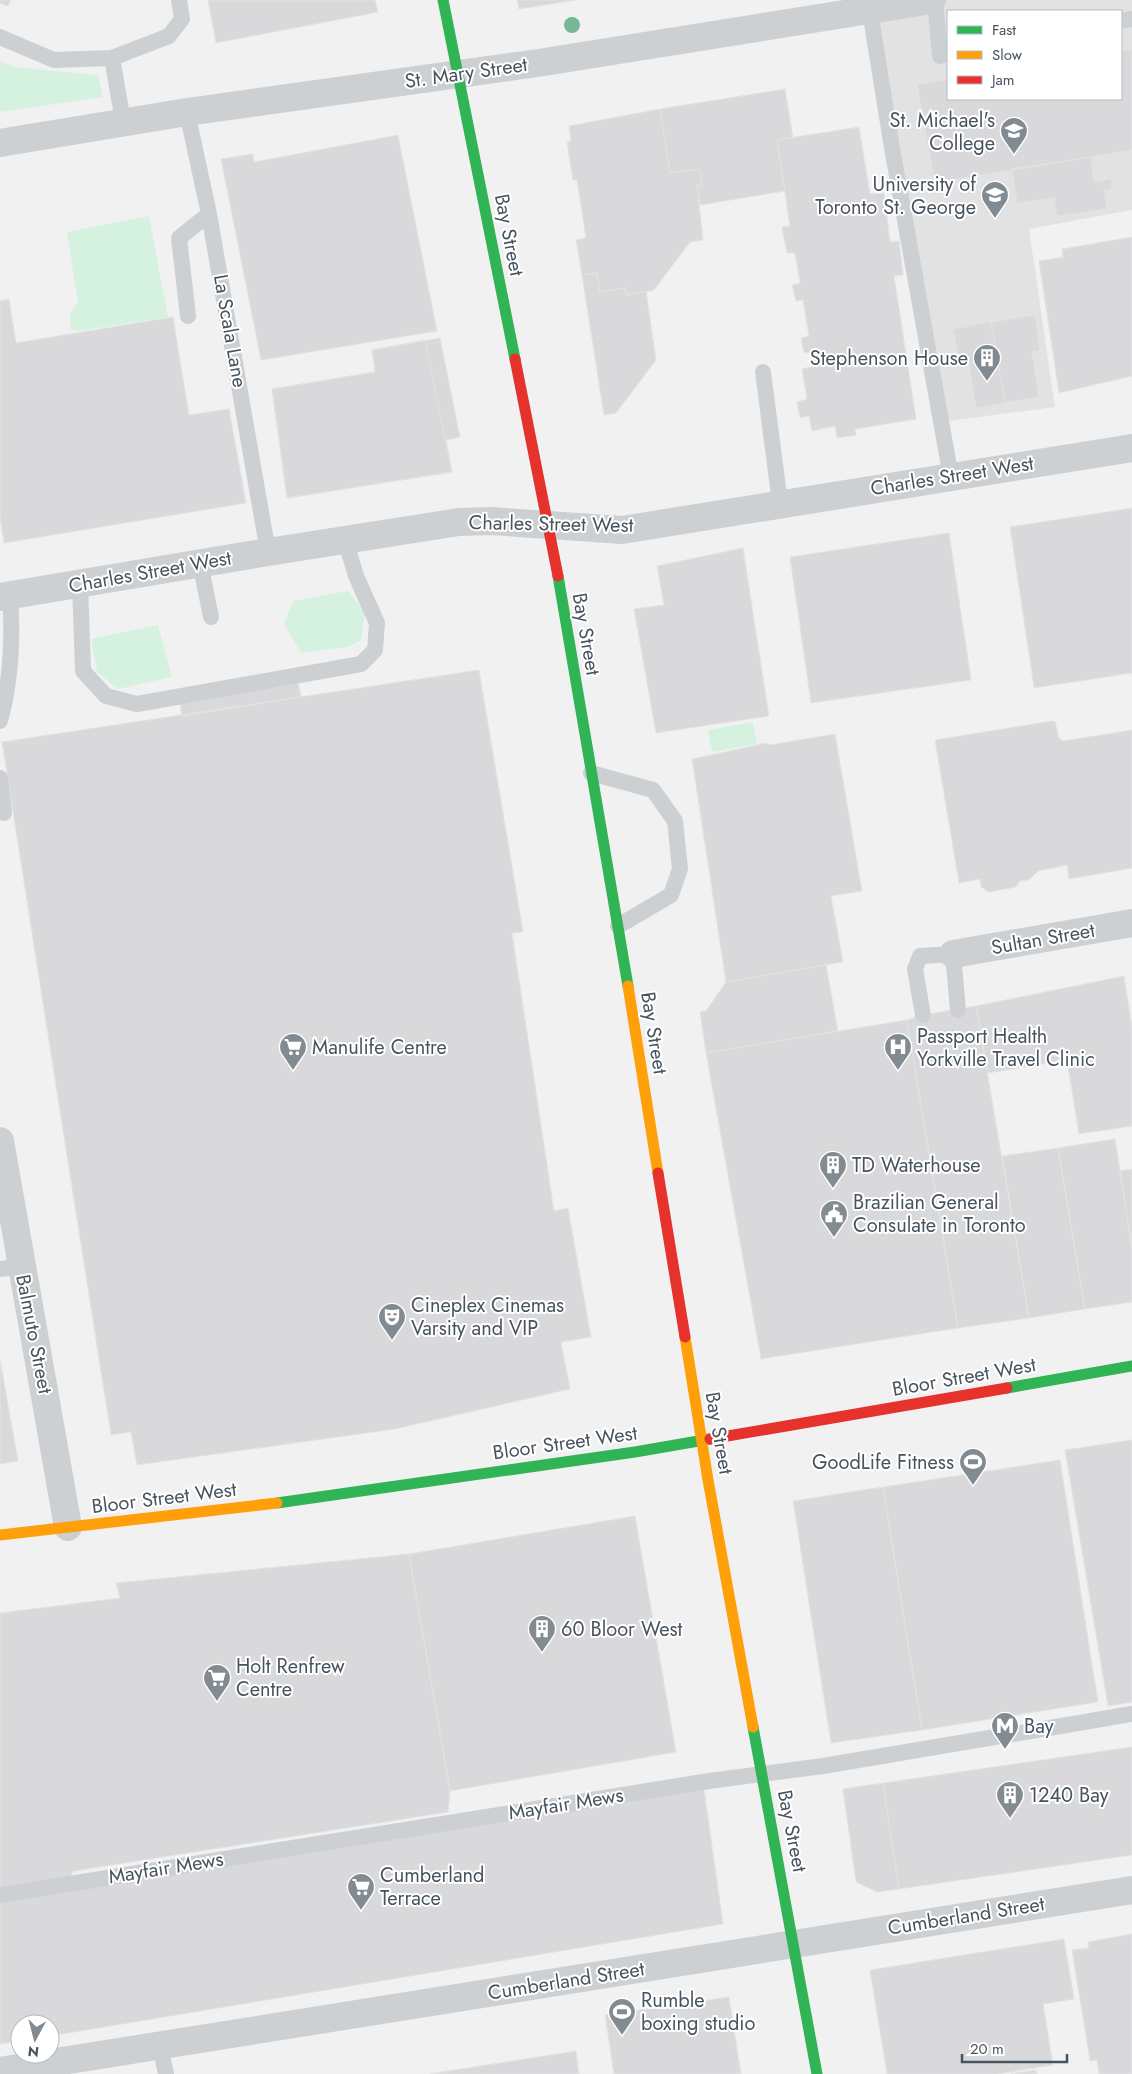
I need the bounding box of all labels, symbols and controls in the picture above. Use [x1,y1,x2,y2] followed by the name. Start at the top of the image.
[947,10,1122,100] legend
[992,19,1016,41] text: Fast
[992,44,1023,66] text: Slow
[403,50,529,96] street label: St. Mary Street
[990,69,1015,91] text: Jam
[890,106,995,158] place label: St. Michael's College
[999,116,1029,155] school or university icon: St. Michael's College
[815,170,977,222] place label: University of Toronto St. George
[980,180,1010,219] school or university icon: University of Toronto St. George
[487,191,531,279] street label: Bay Street
[206,272,254,390] street label: La Scala Lane
[972,343,1002,382] building icon: Stephenson House
[810,344,968,373] place label: Stephenson House
[868,449,1036,503] street label: Charles Street West
[468,508,634,540] street label: Charles Street West
[66,543,234,601] street label: Charles Street West
[564,591,608,678] street label: Bay Street
[989,916,1097,962] street label: Sultan Street
[633,990,675,1077] street label: Bay Street
[917,1022,1095,1074] place label: Passport Health Yorkville Travel Clinic
[278,1032,308,1071] supermarket icon: Manulife Centre
[883,1032,913,1071] hospital icon: Passport Health Yorkville Travel Clinic
[312,1033,447,1062] place label: Manulife Centre
[818,1150,848,1189] building icon: TD Waterhouse
[852,1151,981,1180] place label: TD Waterhouse
[853,1188,1026,1240] place label: Brazilian General Consulate in Toronto
[819,1199,849,1238] public building icon: Brazilian General Consulate in Toronto
[8,1272,60,1396] street label: Balmuto Street
[411,1291,564,1343] place label: Cineplex Cinemas Varsity and VIP
[377,1302,407,1341] theatre icon: Cineplex Cinemas Varsity and VIP
[890,1350,1038,1404] street label: Bloor Street West
[697,1390,741,1477] street label: Bay Street
[491,1418,639,1467] street label: Bloor Street West
[958,1447,988,1486] sports icon: GoodLife Fitness
[812,1448,954,1477] place label: GoodLife Fitness
[90,1475,238,1521] street label: Bloor Street West
[527,1614,557,1653] building icon: 60 Bloor West
[561,1615,683,1644] place label: 60 Bloor West
[236,1652,345,1704] place label: Holt Renfrew Centre
[202,1663,232,1702] supermarket icon: Holt Renfrew Centre
[990,1711,1020,1750] metro station icon: Bay
[1024,1712,1054,1741] place label: Bay
[995,1780,1025,1819] building icon: 1240 Bay
[507,1781,625,1827] street label: Mayfair Mews
[1029,1781,1109,1810] place label: 1240 Bay
[770,1787,814,1875] street label: Bay Street
[107,1845,225,1891] street label: Mayfair Mews
[380,1861,484,1913] place label: Cumberland Terrace
[346,1872,376,1911] supermarket icon: Cumberland Terrace
[886,1889,1047,1943] street label: Cumberland Street
[486,1954,647,2008] street label: Cumberland Street
[641,1986,755,2038] place label: Rumble boxing studio
[607,1997,637,2036] sports icon: Rumble boxing studio
[10,2014,60,2064] north arrow
[962,2032,1067,2064] scale bar
[970,2038,1004,2060] text: 20 m
[27,2041,40,2063] text: N

